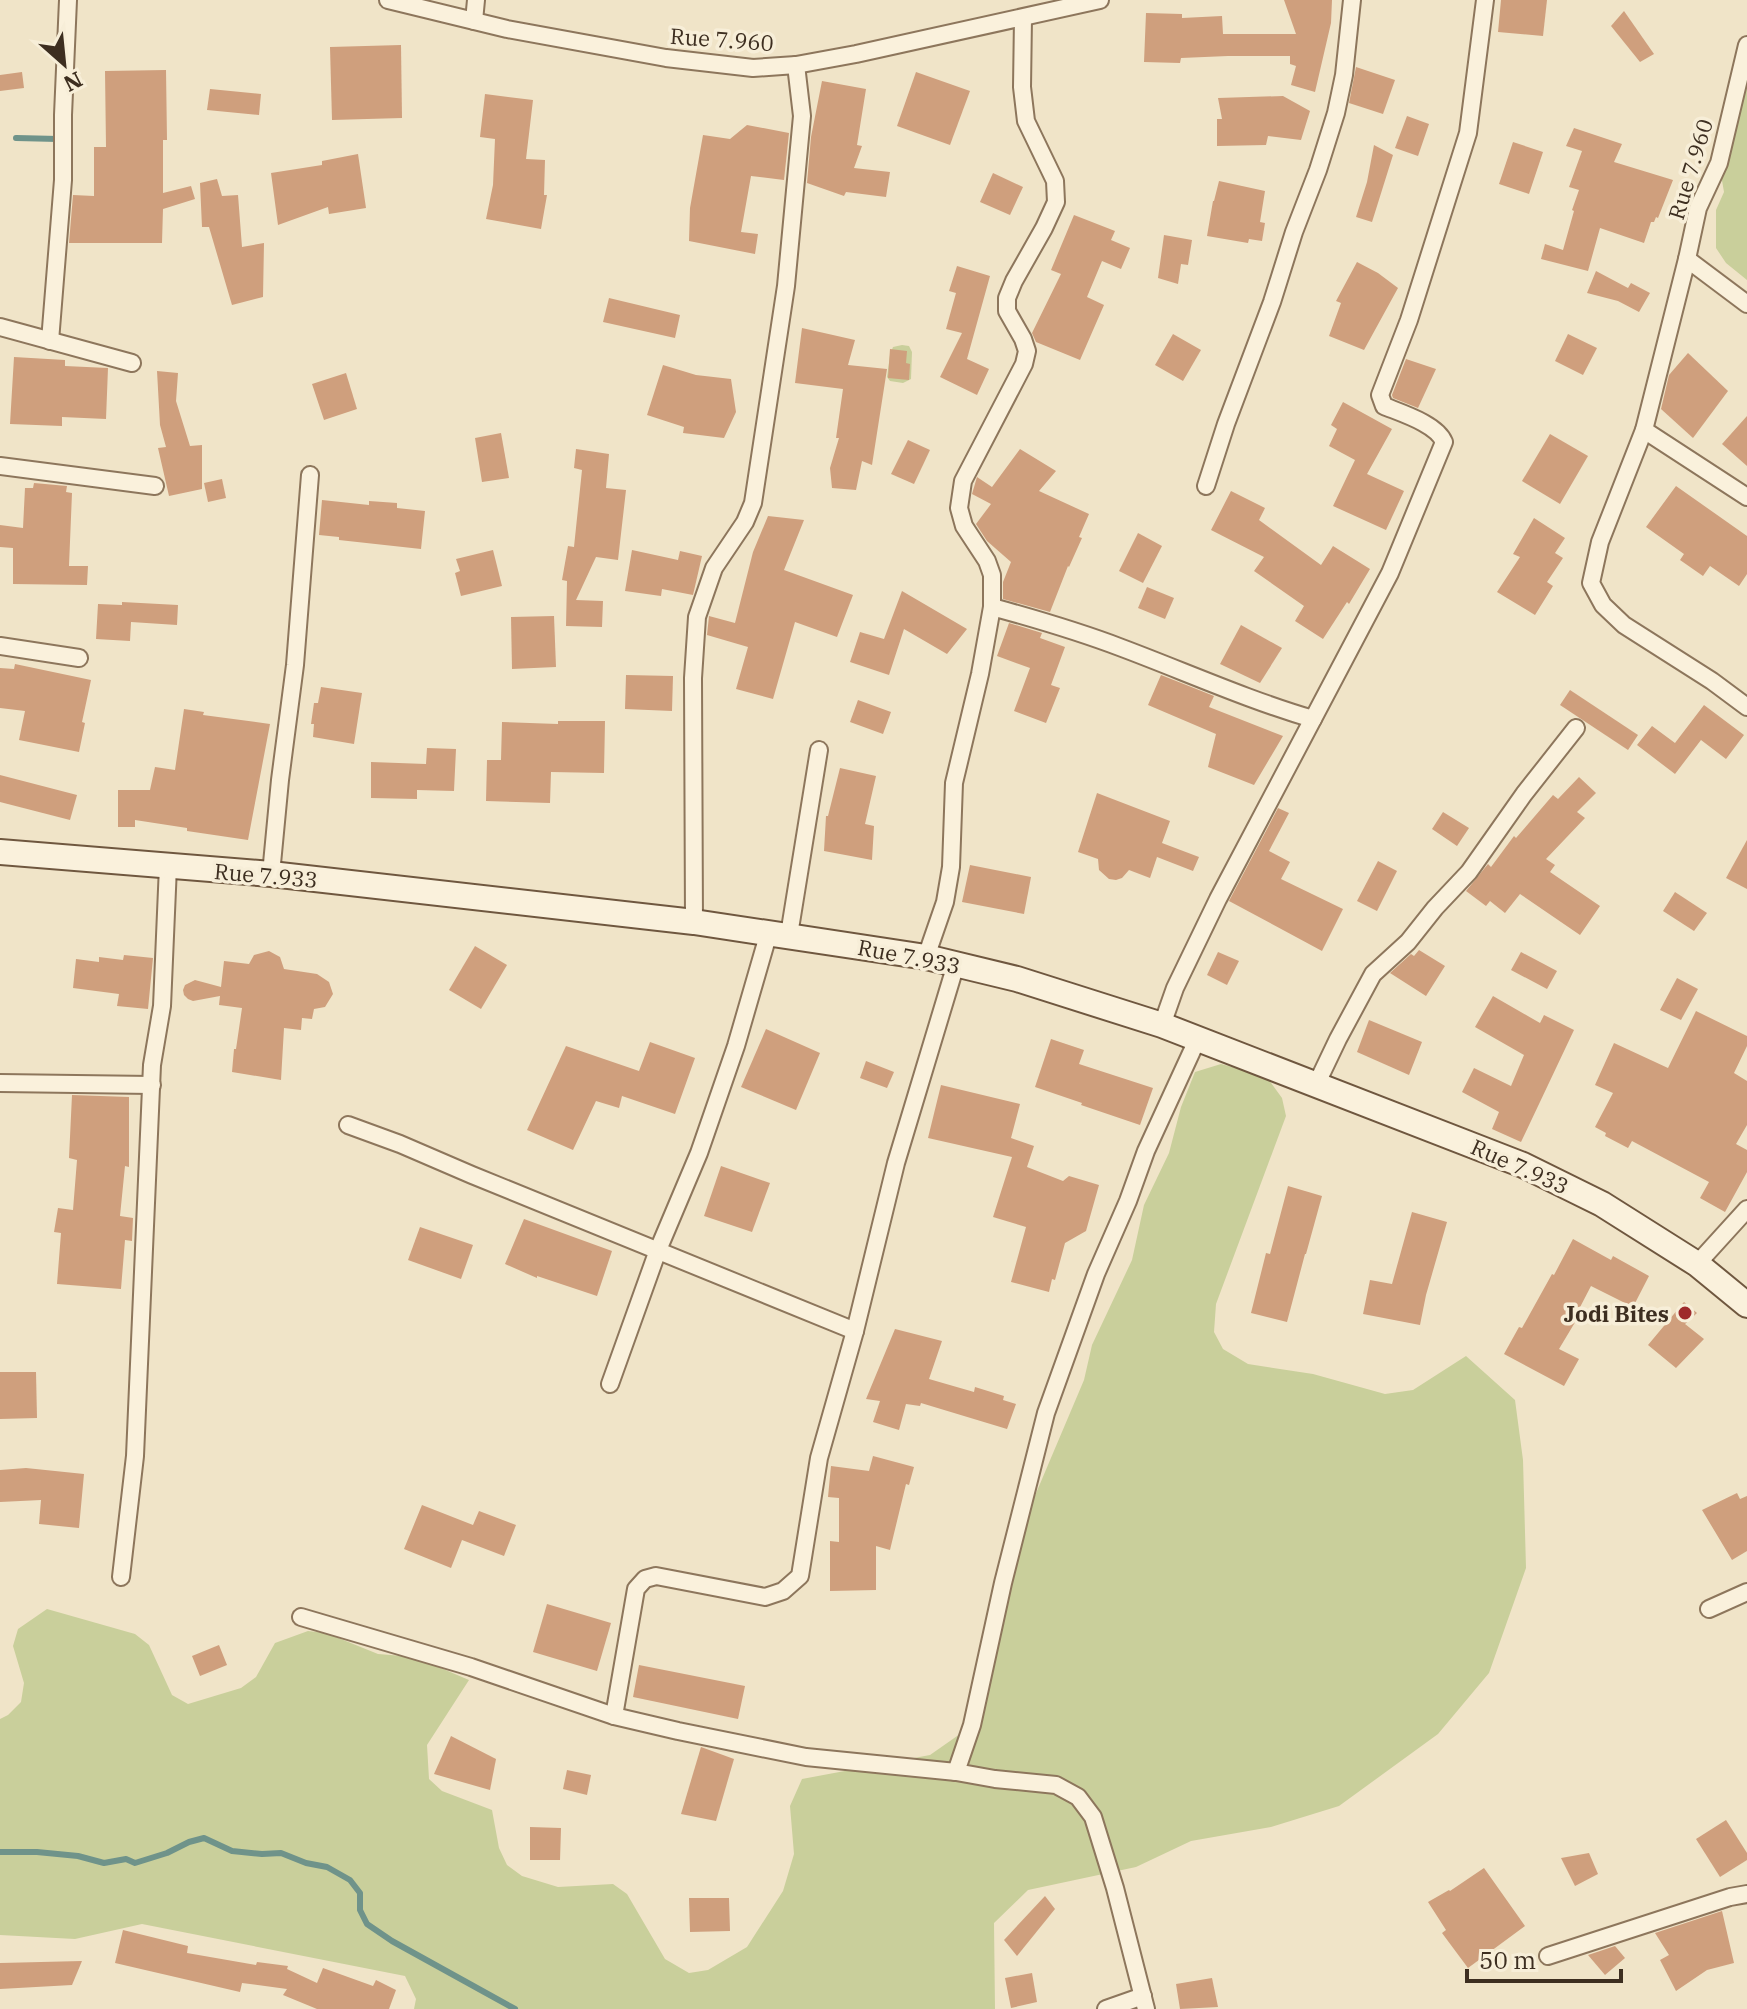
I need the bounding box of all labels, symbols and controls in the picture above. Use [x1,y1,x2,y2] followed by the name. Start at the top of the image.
[669,21,775,57] street label: Rue 7.960
[24,24,104,104] north arrow
[59,65,88,99] text: N
[1661,115,1719,223] street label: Rue 7.960
[213,856,319,894] street label: Rue 7.933
[855,932,963,980] street label: Rue 7.933
[1467,1132,1573,1200] street label: Rue 7.933
[1564,1299,1669,1328] place label: Jodi Bites
[1676,1304,1694,1322] marker: Jodi Bites
[1467,1933,1621,1983] scale bar
[1479,1944,1536,1976] text: 50 m

